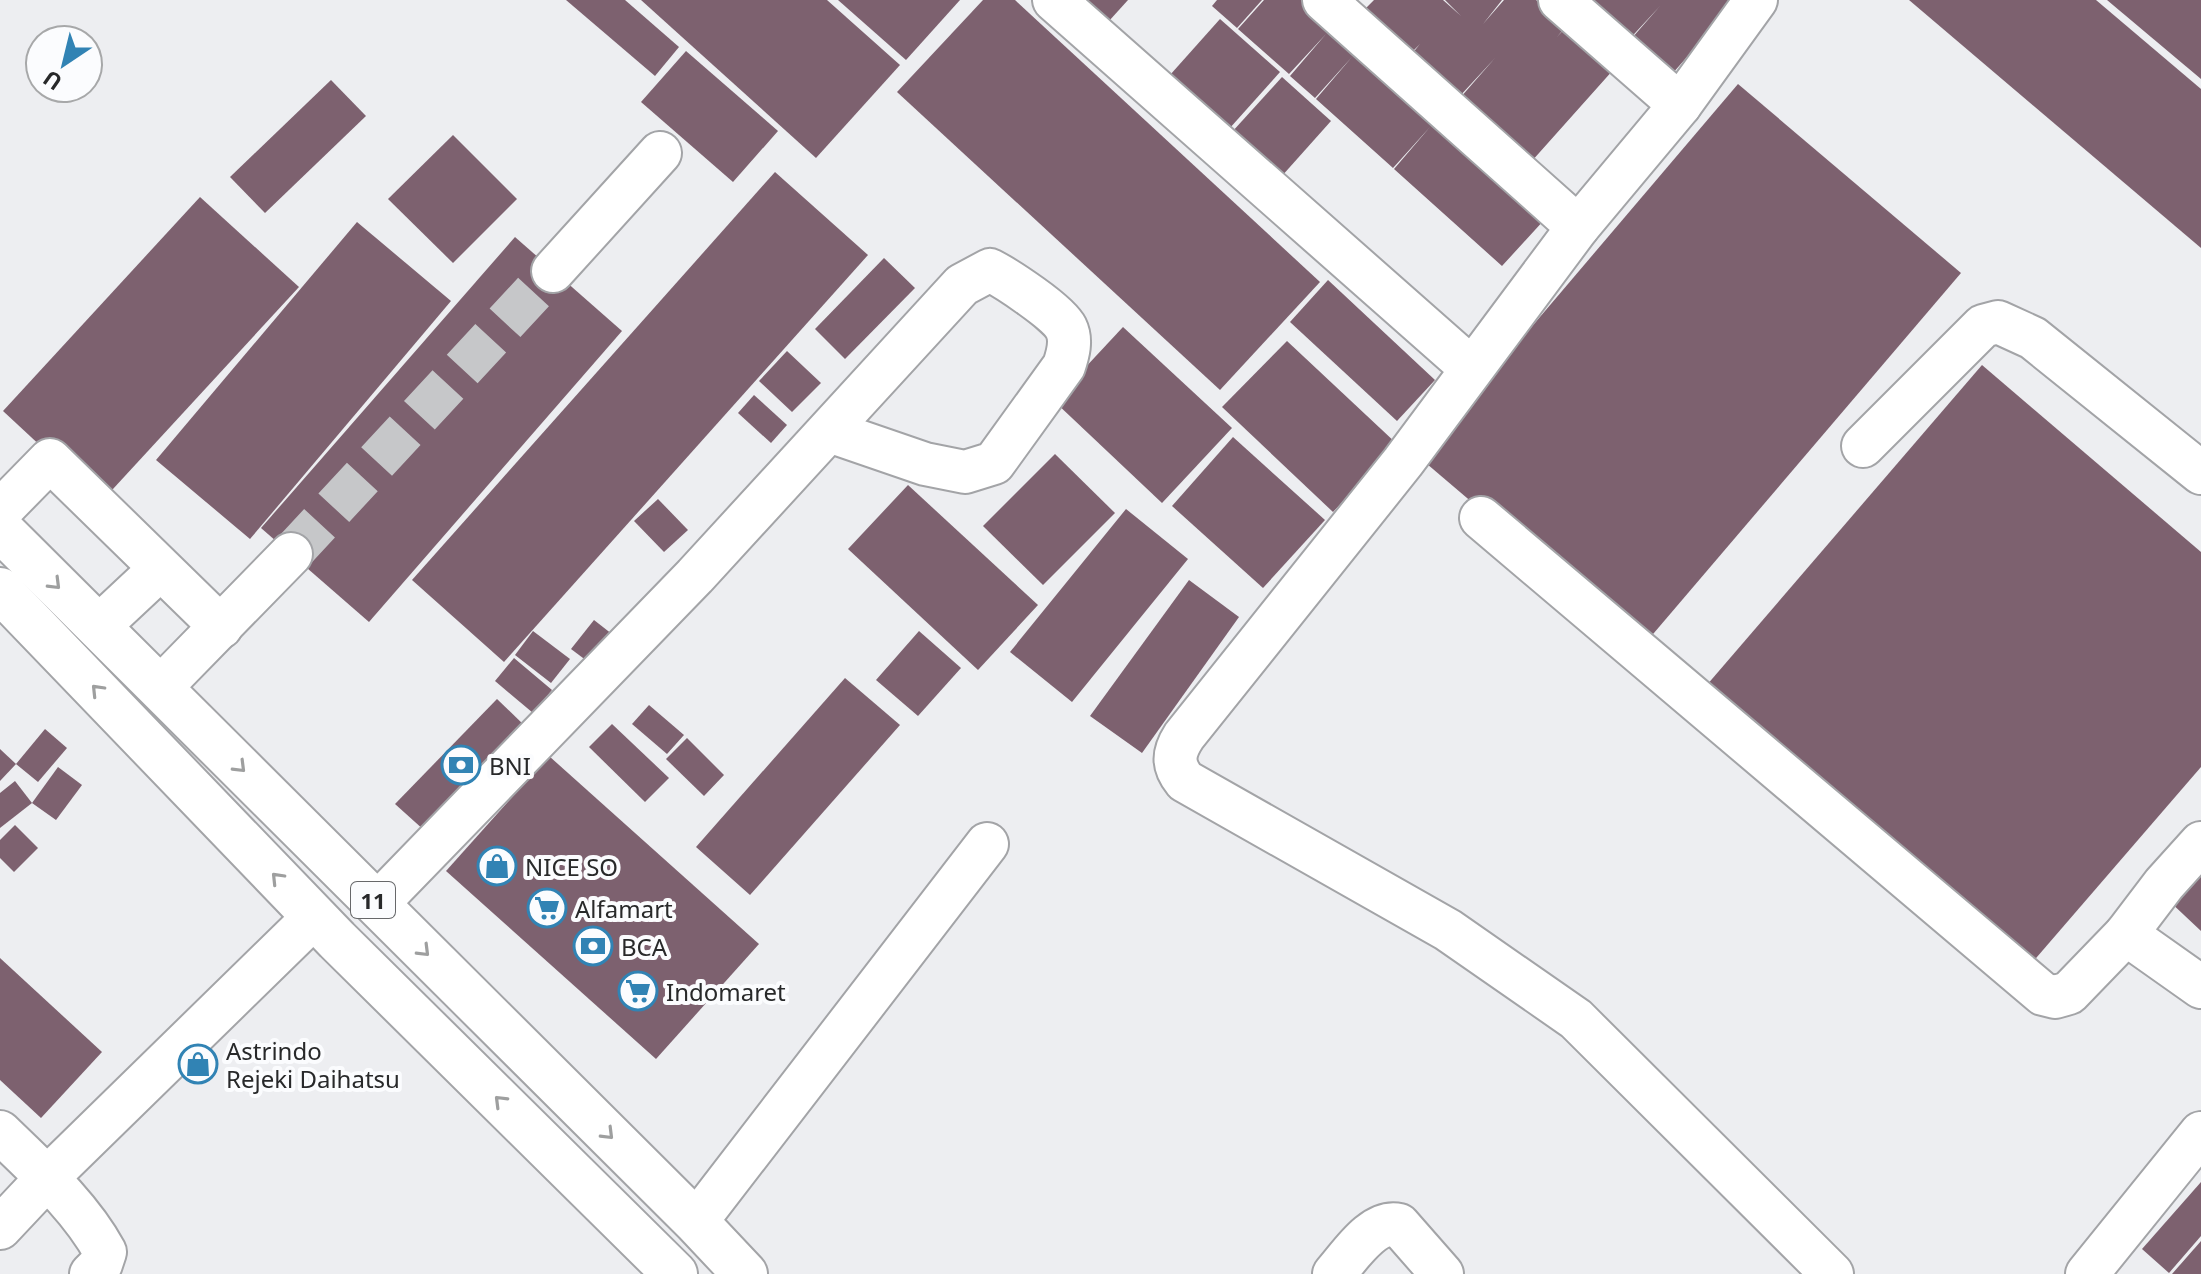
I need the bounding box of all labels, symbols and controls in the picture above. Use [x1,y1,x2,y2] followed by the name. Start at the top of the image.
[24,24,104,104] north arrow
[37,64,67,98] text: U
[46,575,60,589] one-way arrow
[91,685,106,699] one-way arrow
[440,744,482,786] bank icon: BNI
[489,749,531,782] place label: BNI
[231,758,245,772] one-way arrow
[476,845,518,887] shop icon: NICE SO
[525,850,618,883] place label: NICE SO
[272,873,286,887] one-way arrow
[351,882,395,918] road number: 11
[526,887,568,929] supermarket icon: Alfamart
[575,892,673,925] place label: Alfamart
[572,925,614,967] bank icon: BCA
[621,930,668,963] place label: BCA
[415,941,429,956] one-way arrow
[617,970,659,1012] supermarket icon: Indomaret
[666,975,786,1008] place label: Indomaret
[226,1034,400,1095] place label: Astrindo Rejeki Daihatsu
[177,1043,219,1085] shop icon: Astrindo Rejeki Daihatsu
[495,1096,509,1110] one-way arrow
[599,1125,613,1139] one-way arrow

